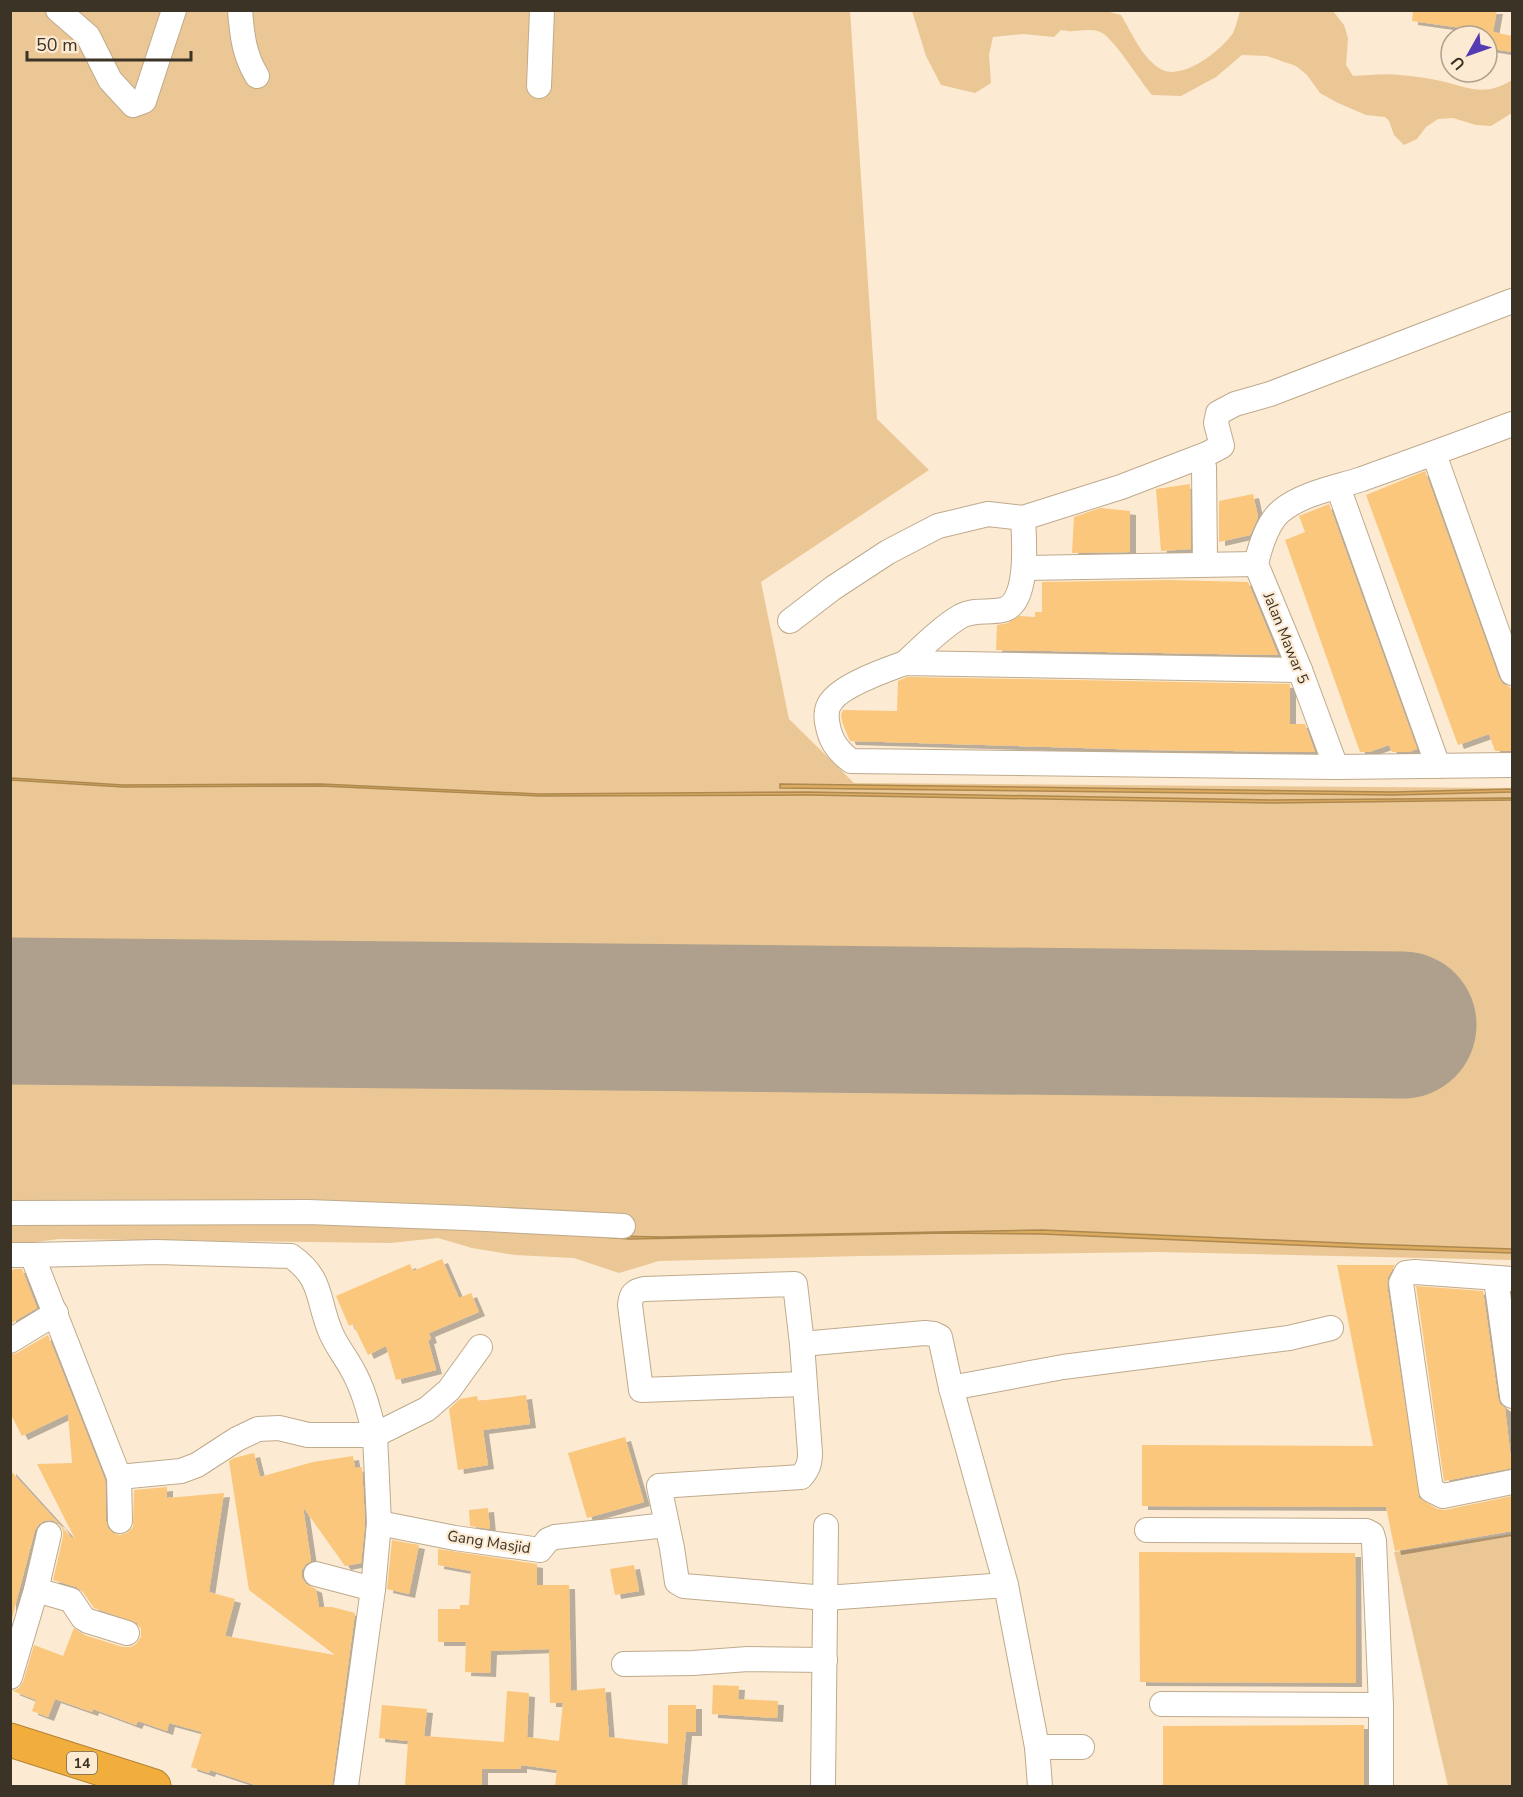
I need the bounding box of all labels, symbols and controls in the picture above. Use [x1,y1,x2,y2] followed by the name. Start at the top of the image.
[27,24,190,62] scale bar
[1439,24,1499,84] north arrow
[36,33,78,57] text: 50 m
[1446,51,1470,75] text: U
[1258,588,1313,687] street label: Jalan Mawar 5
[446,1526,532,1558] street label: Gang Masjid
[67,1752,97,1774] road number: 14

